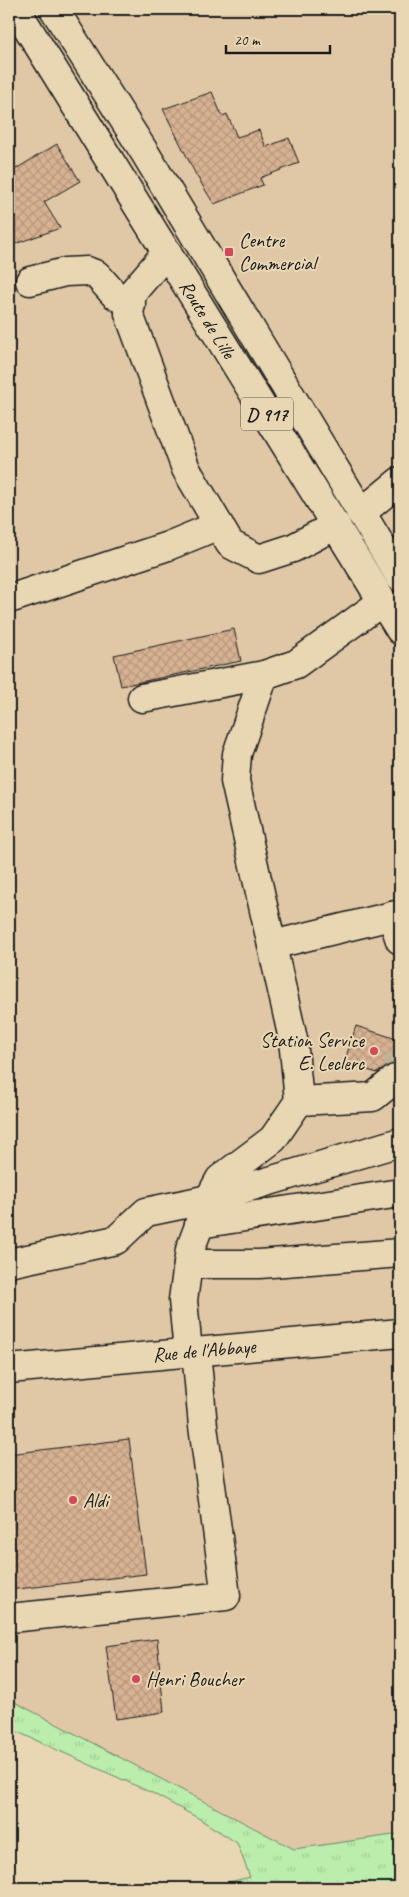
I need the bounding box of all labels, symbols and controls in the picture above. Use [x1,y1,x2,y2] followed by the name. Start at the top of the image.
[226,22,330,54] scale bar
[234,31,261,50] text: 20 m
[239,228,319,276] place label: Centre Commercial
[223,246,235,258] marker: Centre Commercial
[174,275,242,364] street label: Route de Lille
[241,398,293,430] road number: D 917
[260,1028,365,1076] place label: Station Service E. Leclerc
[368,1045,380,1057] marker: Station Service E. Leclerc
[151,1333,258,1367] street label: Rue de l'Abbaye
[83,1488,110,1513] place label: Aldi
[67,1494,79,1506] marker: Aldi
[146,1667,245,1692] place label: Henri Boucher
[130,1673,142,1685] marker: Henri Boucher

